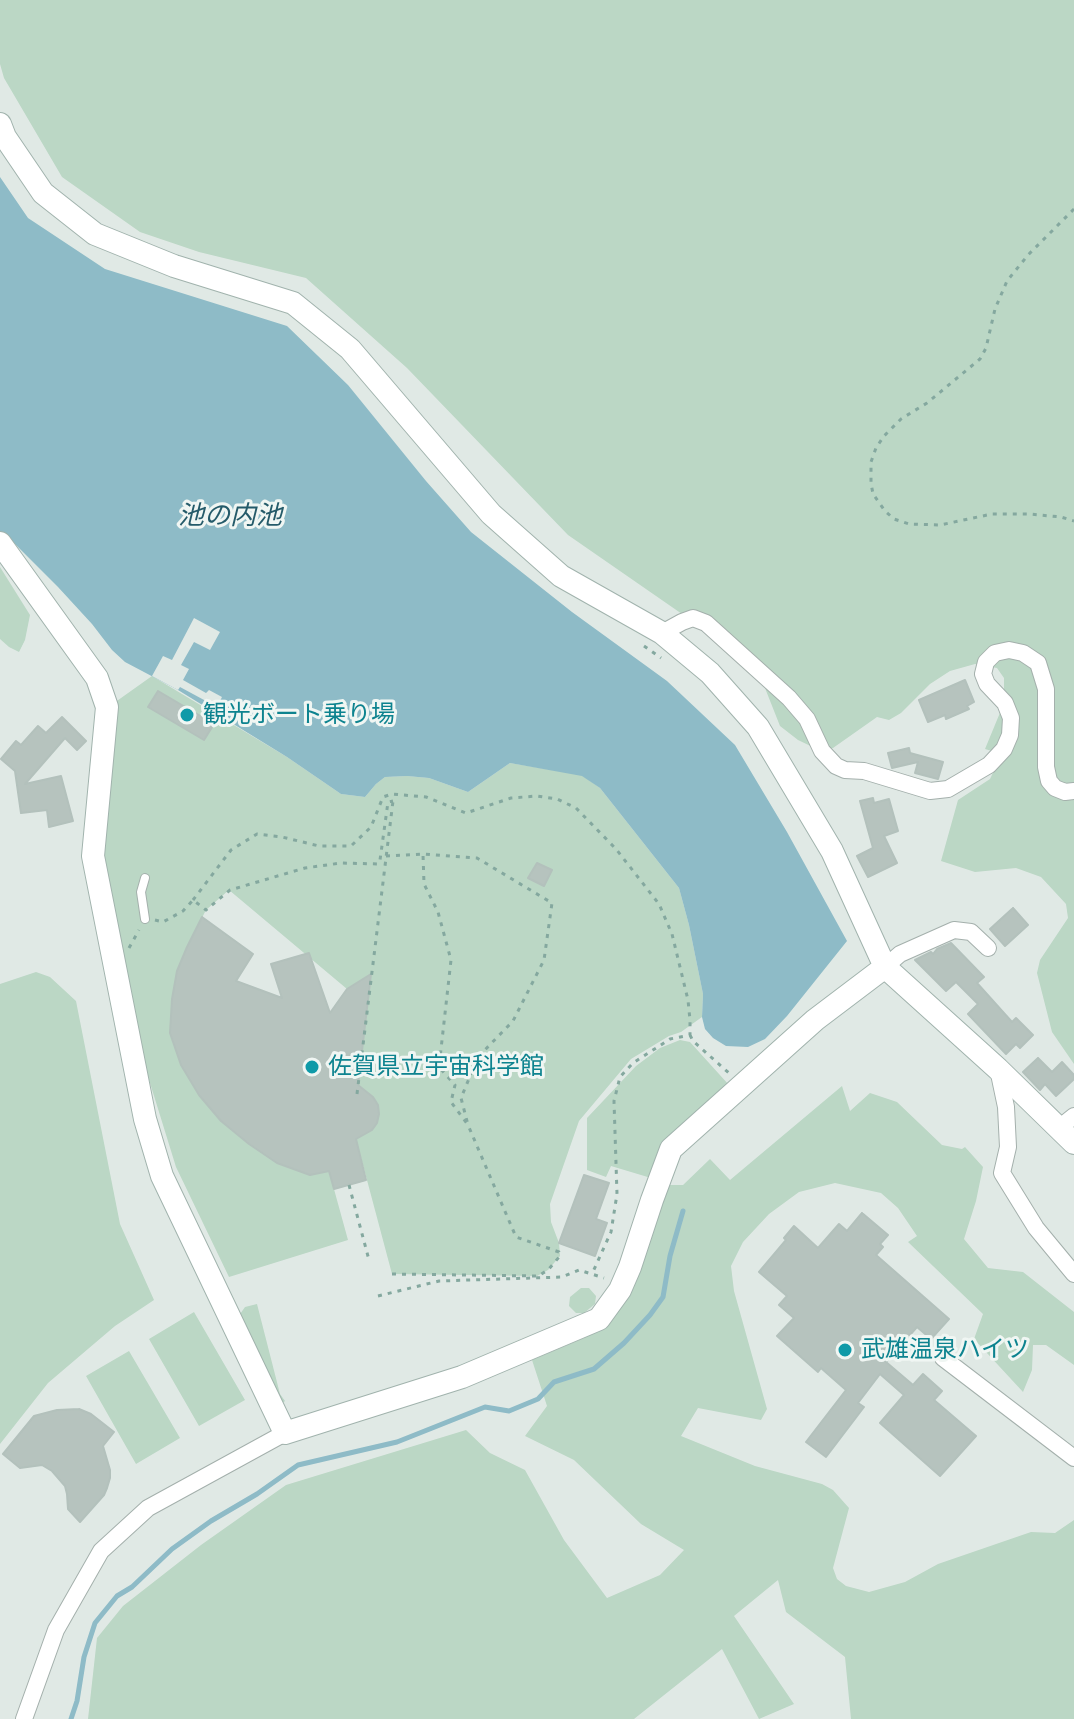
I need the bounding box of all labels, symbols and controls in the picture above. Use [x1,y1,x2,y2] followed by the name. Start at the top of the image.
[178,501,282,533] water label: 池の内池
[203,701,395,729] place label: 観光ボート乗り場
[178,706,196,724] marker: 観光ボート乗り場
[328,1053,544,1081] place label: 佐賀県立宇宙科学館
[303,1058,321,1076] marker: 佐賀県立宇宙科学館
[861,1336,1029,1364] place label: 武雄温泉ハイツ
[836,1341,854,1359] marker: 武雄温泉ハイツ

